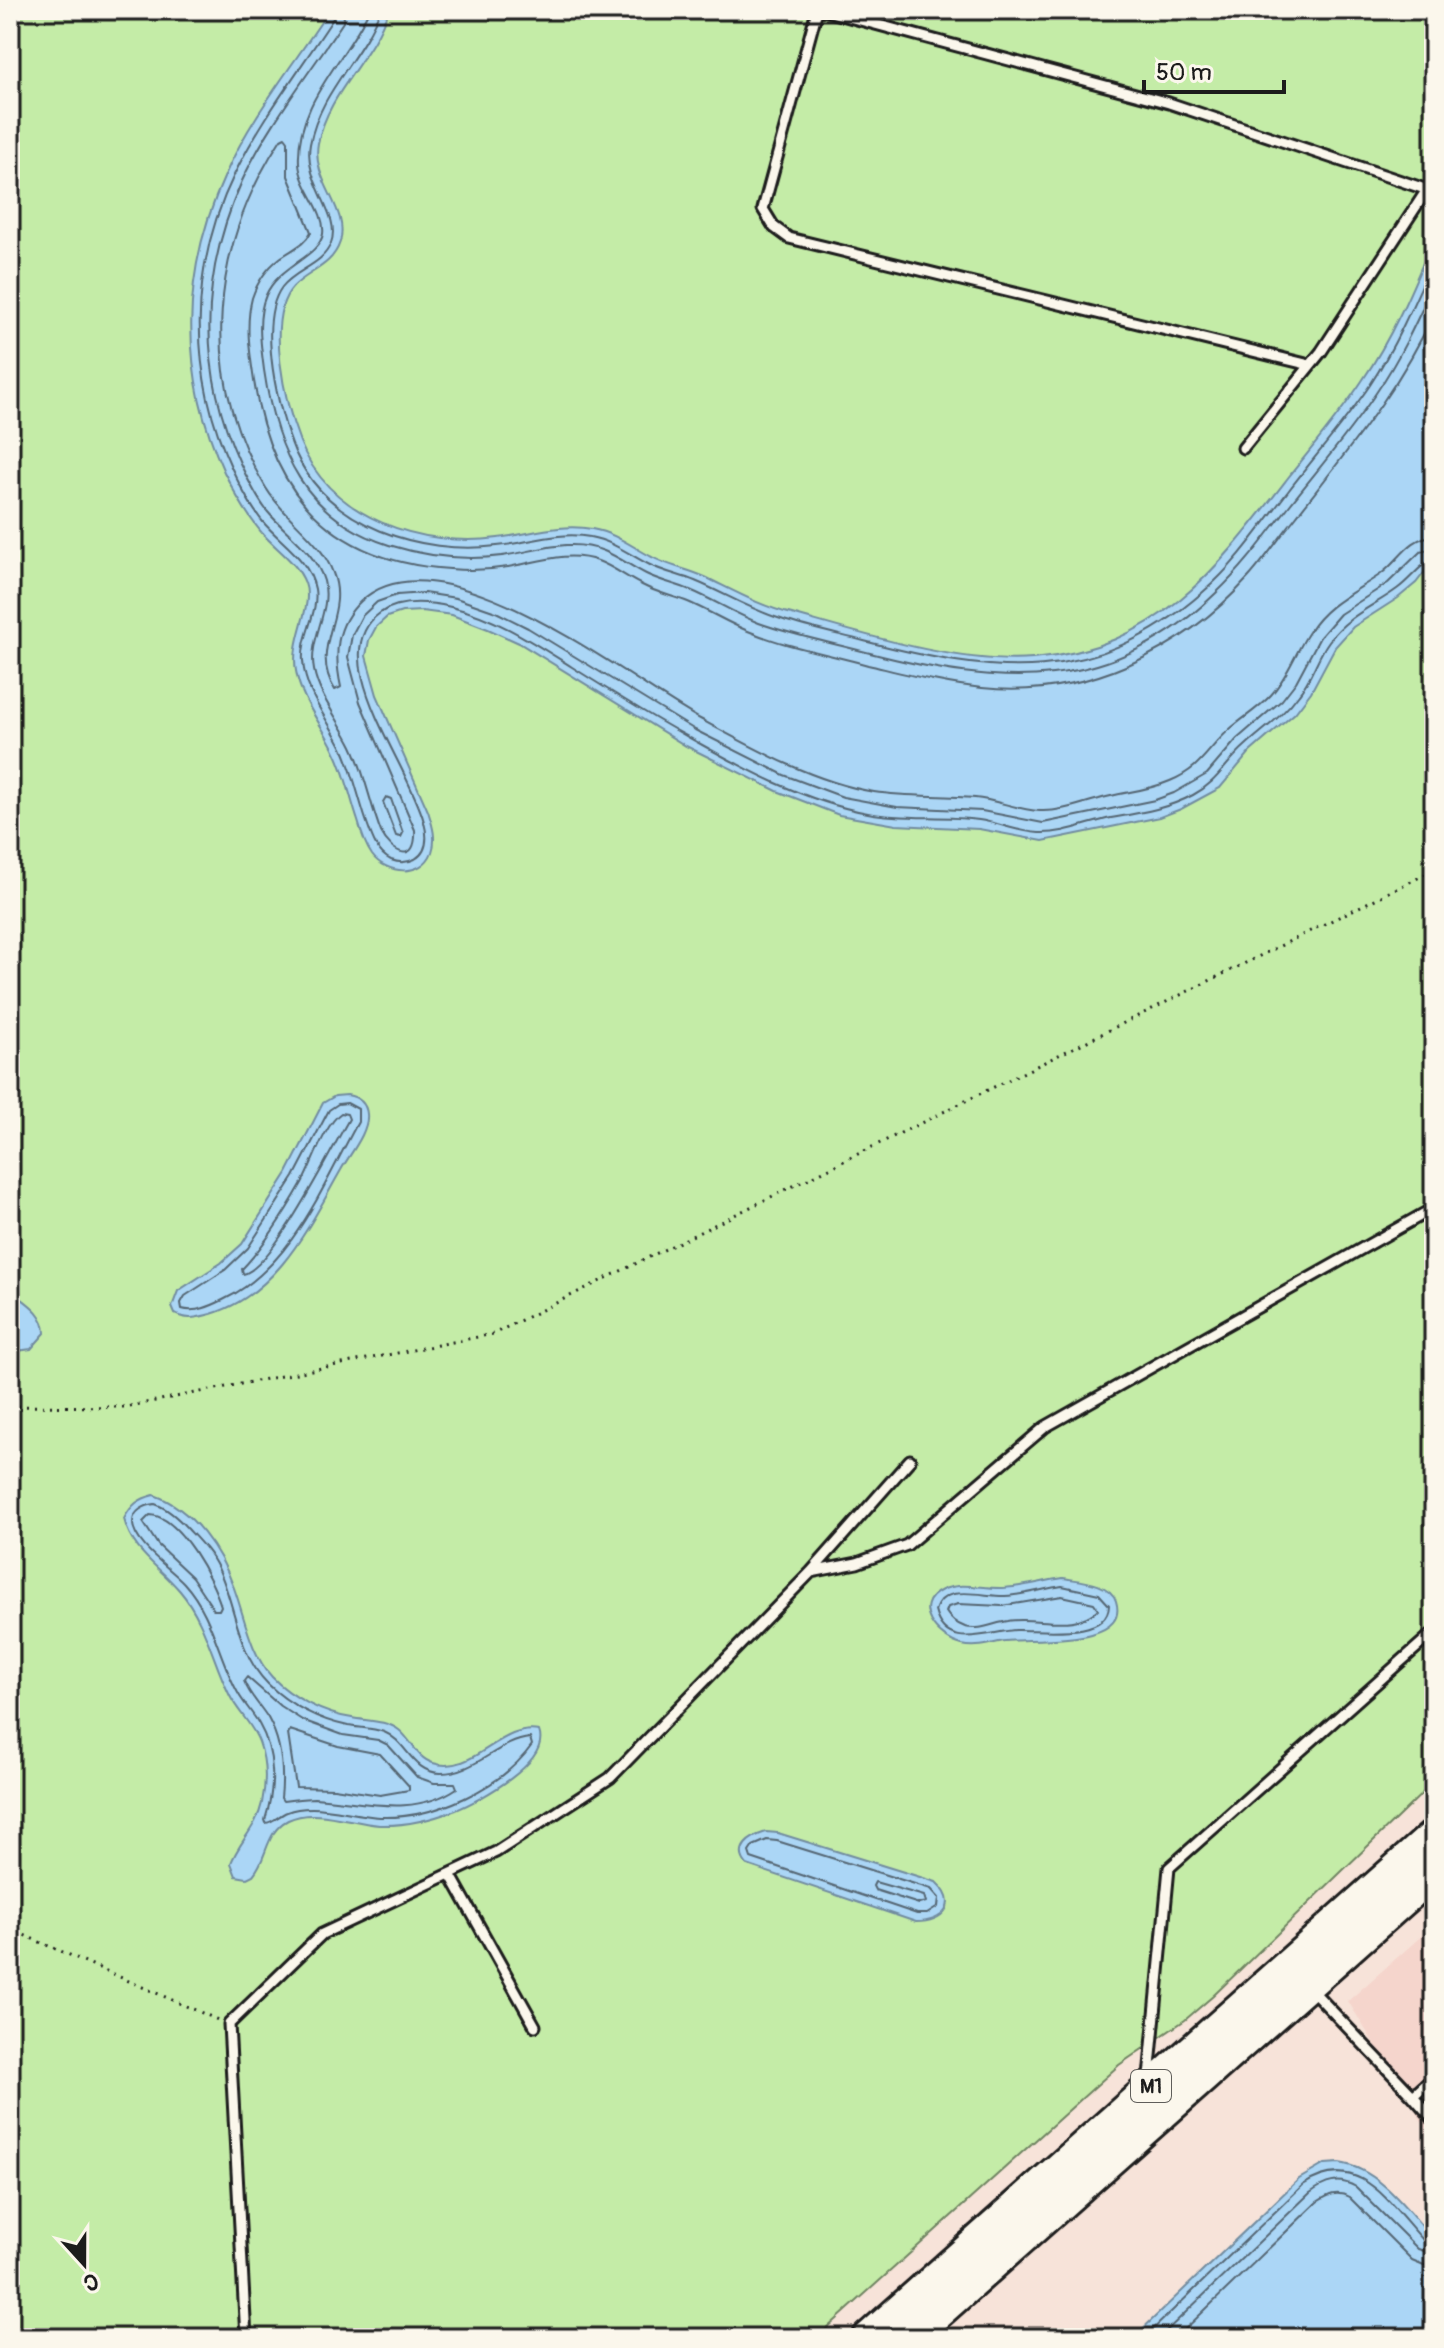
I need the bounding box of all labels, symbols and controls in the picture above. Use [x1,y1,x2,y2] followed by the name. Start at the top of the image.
[1144,44,1284,94] scale bar
[1156,58,1212,87] text: 50 m
[1131,2070,1171,2102] road number: М1
[44,2224,124,2304] north arrow
[79,2266,102,2297] text: С

